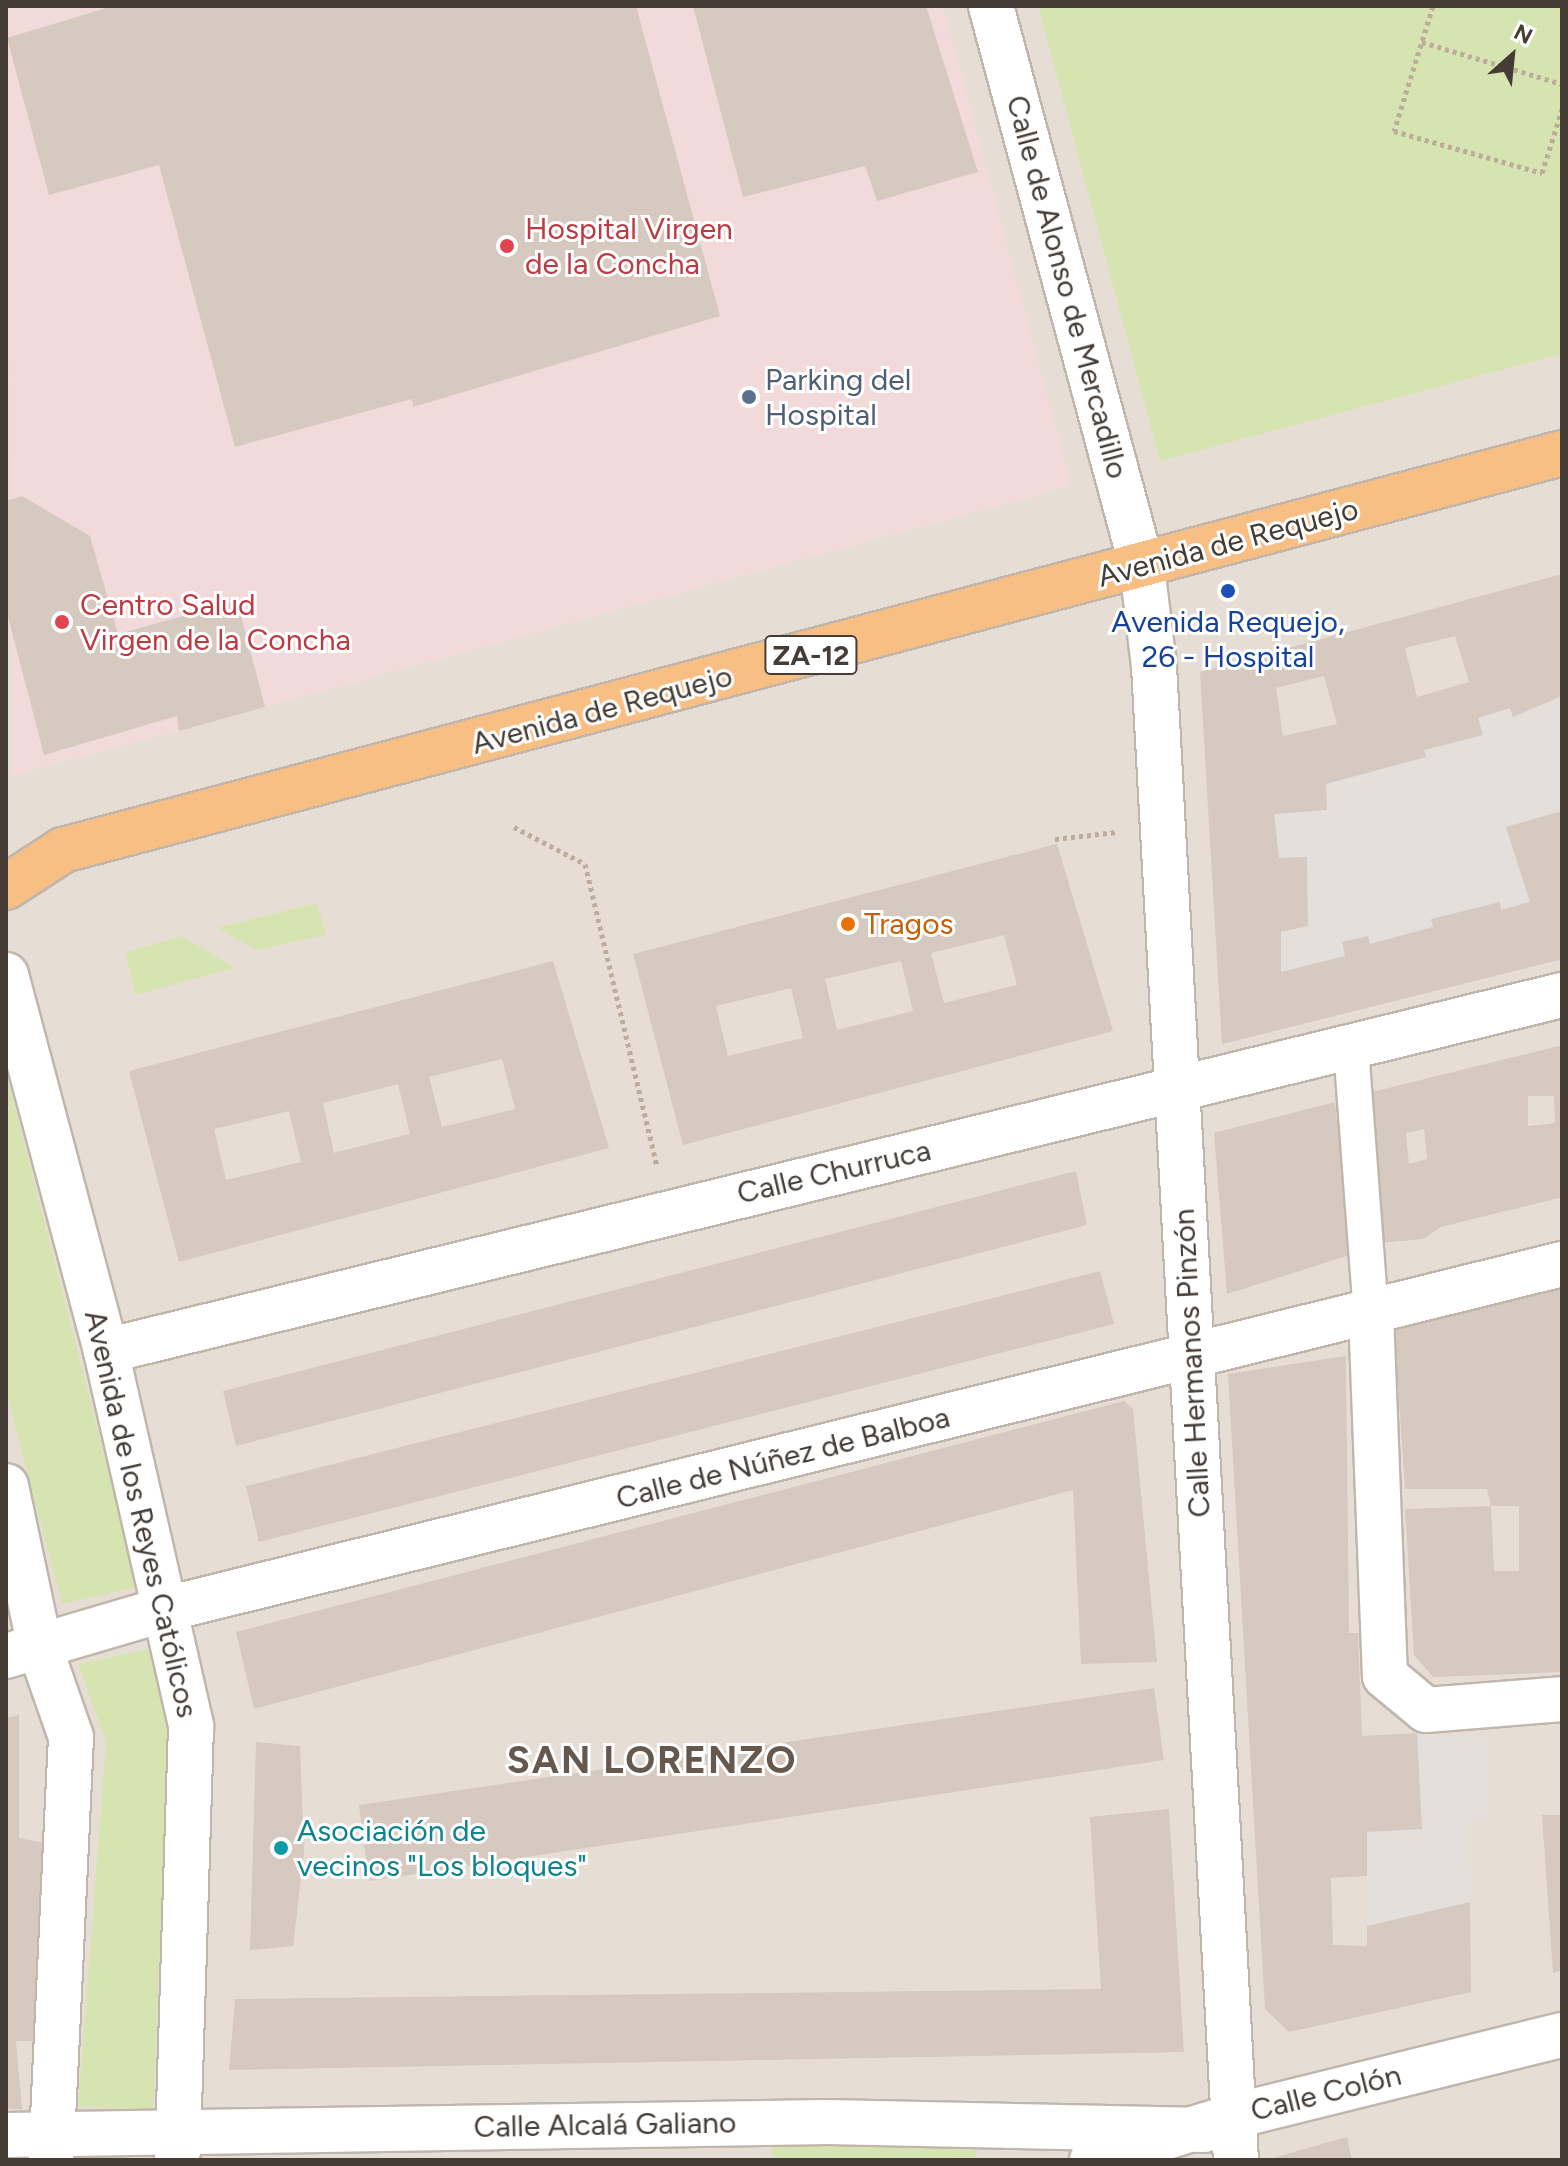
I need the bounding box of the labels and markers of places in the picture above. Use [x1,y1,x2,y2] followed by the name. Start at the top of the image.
[525,211,733,282] place label: Hospital Virgen de la Concha
[496,235,518,257] marker: Hospital Virgen de la Concha
[765,362,911,432] place label: Parking del Hospital
[740,388,758,406] marker: Parking del Hospital
[1219,582,1237,600] marker: Avenida Requejo, 26 - Hospital
[80,587,351,658] place label: Centro Salud Virgen de la Concha
[1111,604,1345,674] place label: Avenida Requejo, 26 - Hospital
[51,611,73,633] marker: Centro Salud Virgen de la Concha
[864,906,954,942] place label: Tragos
[839,915,857,933] marker: Tragos
[297,1813,587,1884] place label: Asociación de vecinos "Los bloques"
[272,1839,290,1857] marker: Asociación de vecinos "Los bloques"

